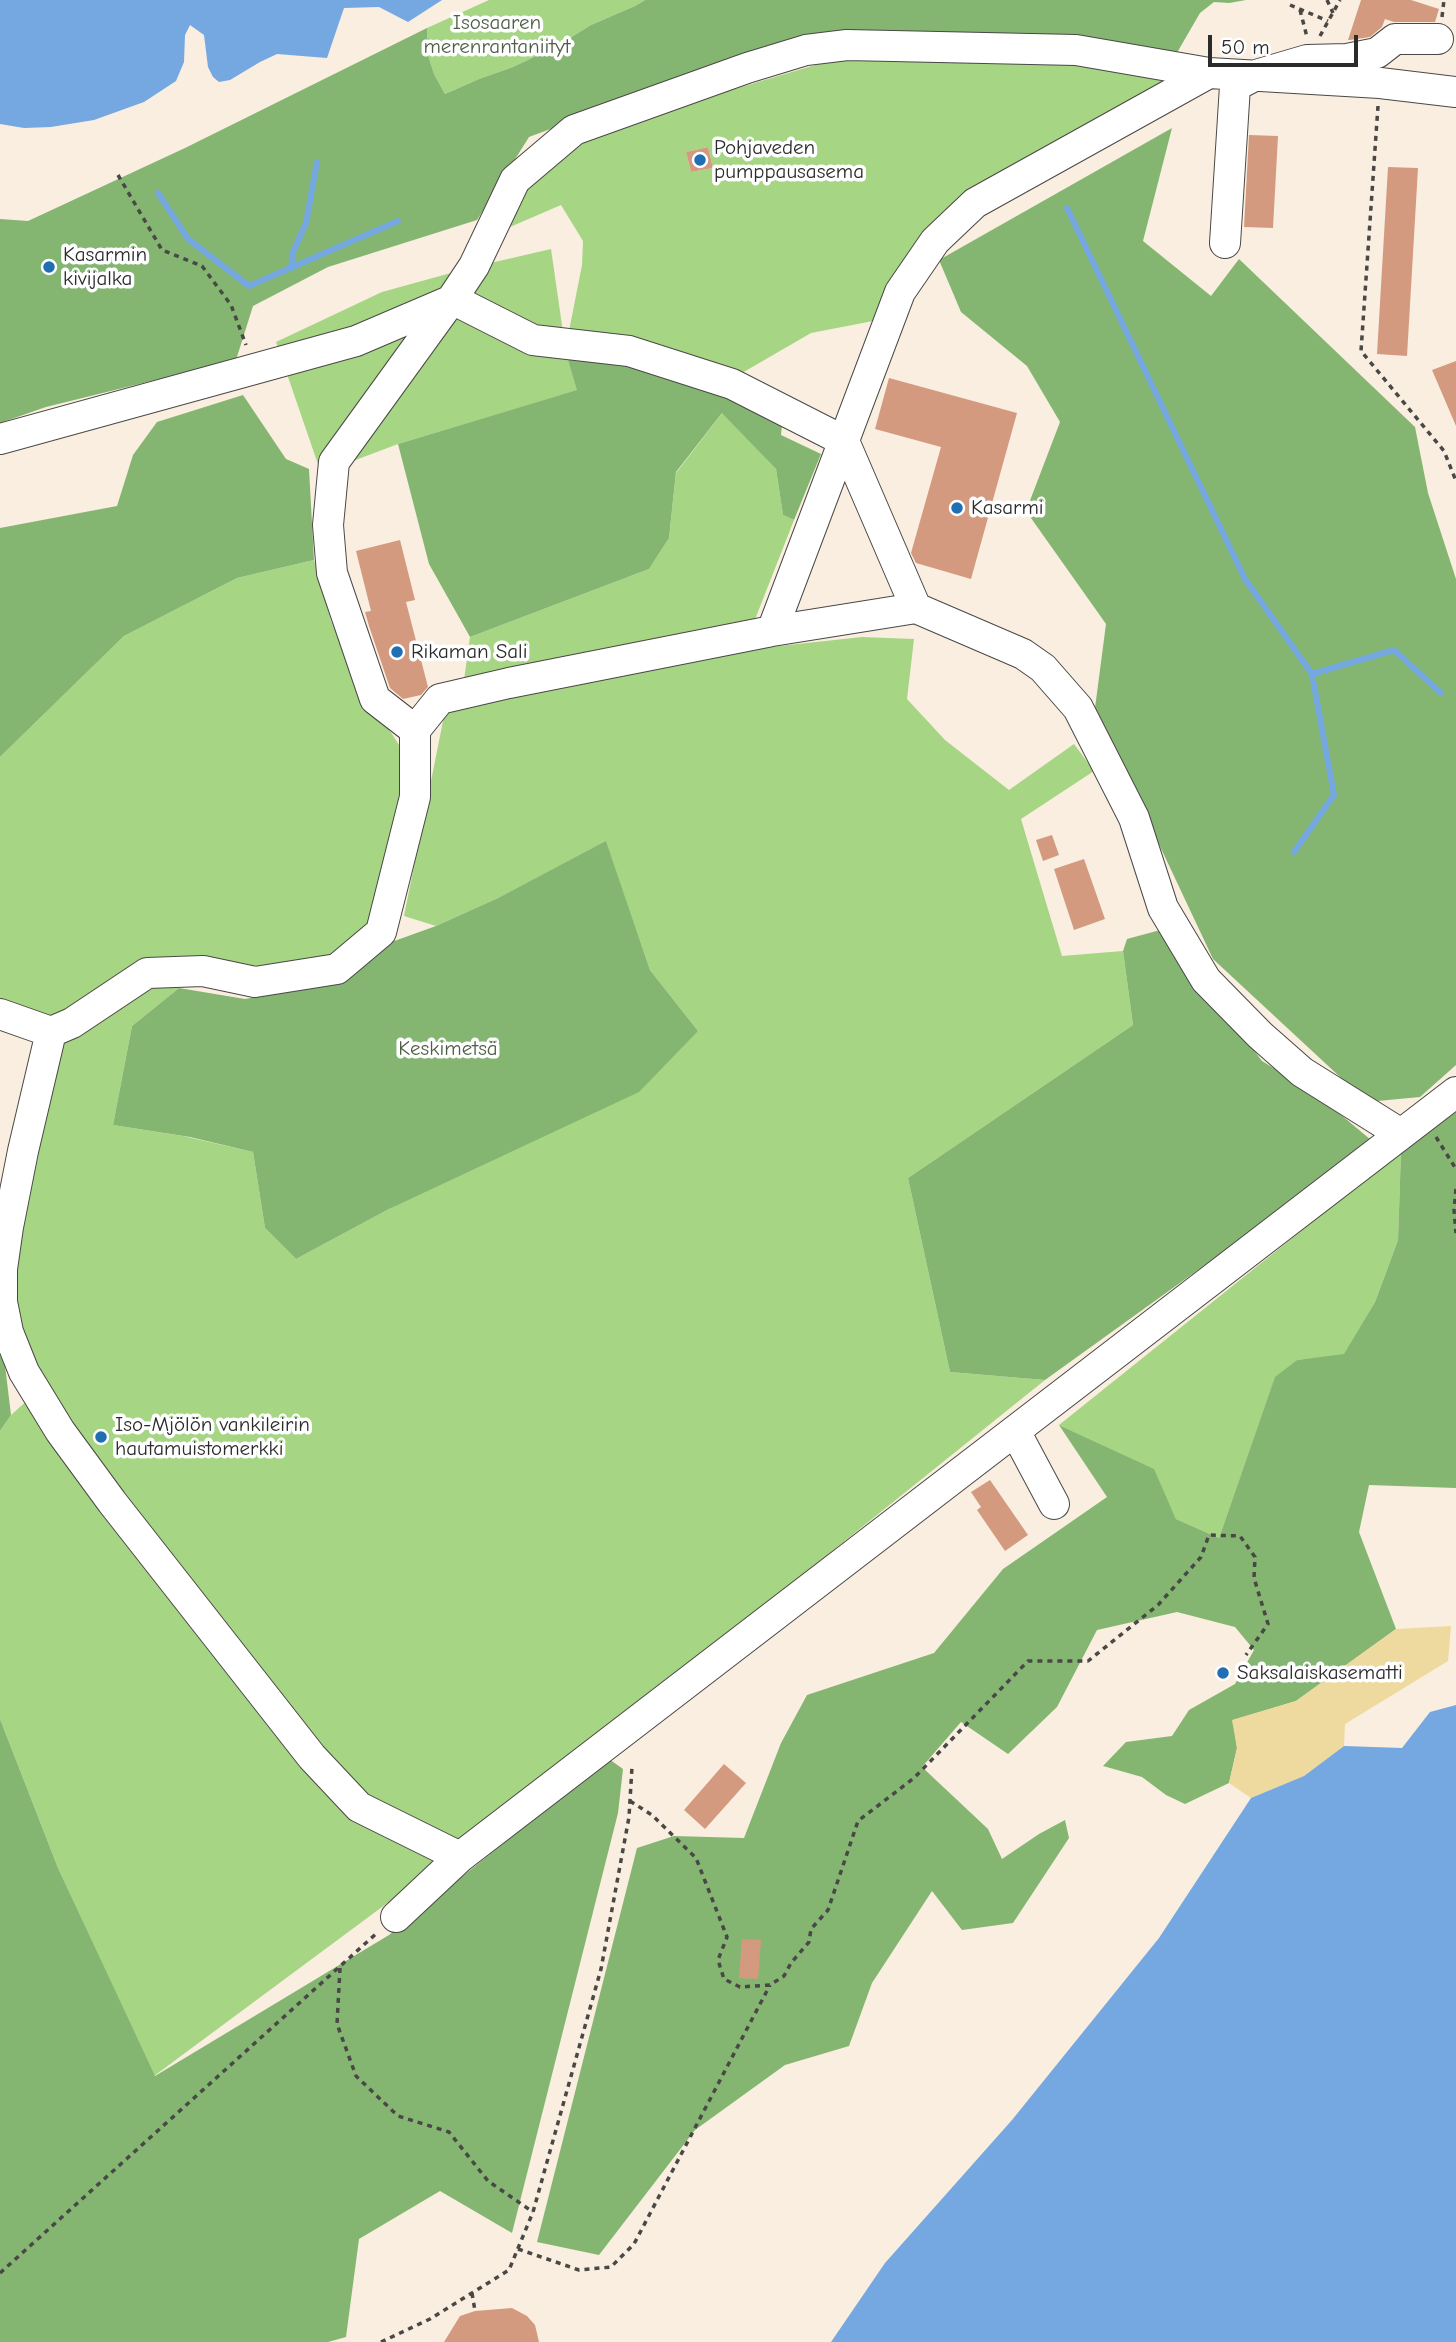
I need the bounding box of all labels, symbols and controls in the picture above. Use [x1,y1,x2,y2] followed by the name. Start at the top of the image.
[423,10,571,60] park label: Isosaaren merenrantaniityt
[1211,21,1362,65] scale bar
[1221,35,1270,59] text: 50 m
[714,135,864,185] place label: Pohjaveden pumppausasema
[692,152,708,168] marker: Pohjaveden pumppausasema
[63,242,147,292] place label: Kasarmin kivijalka
[41,259,57,275] marker: Kasarmin kivijalka
[971,495,1044,521] place label: Kasarmi
[949,500,965,516] marker: Kasarmi
[411,639,527,665] place label: Rikaman Sali
[389,644,405,660] marker: Rikaman Sali
[398,1036,498,1062] park label: Keskimetsä
[115,1412,310,1462] place label: Iso-Mjölön vankileirin hautamuistomerkki
[93,1429,109,1445] marker: Iso-Mjölön vankileirin hautamuistomerkki
[1237,1660,1403,1686] place label: Saksalaiskasematti
[1215,1665,1231,1681] marker: Saksalaiskasematti

